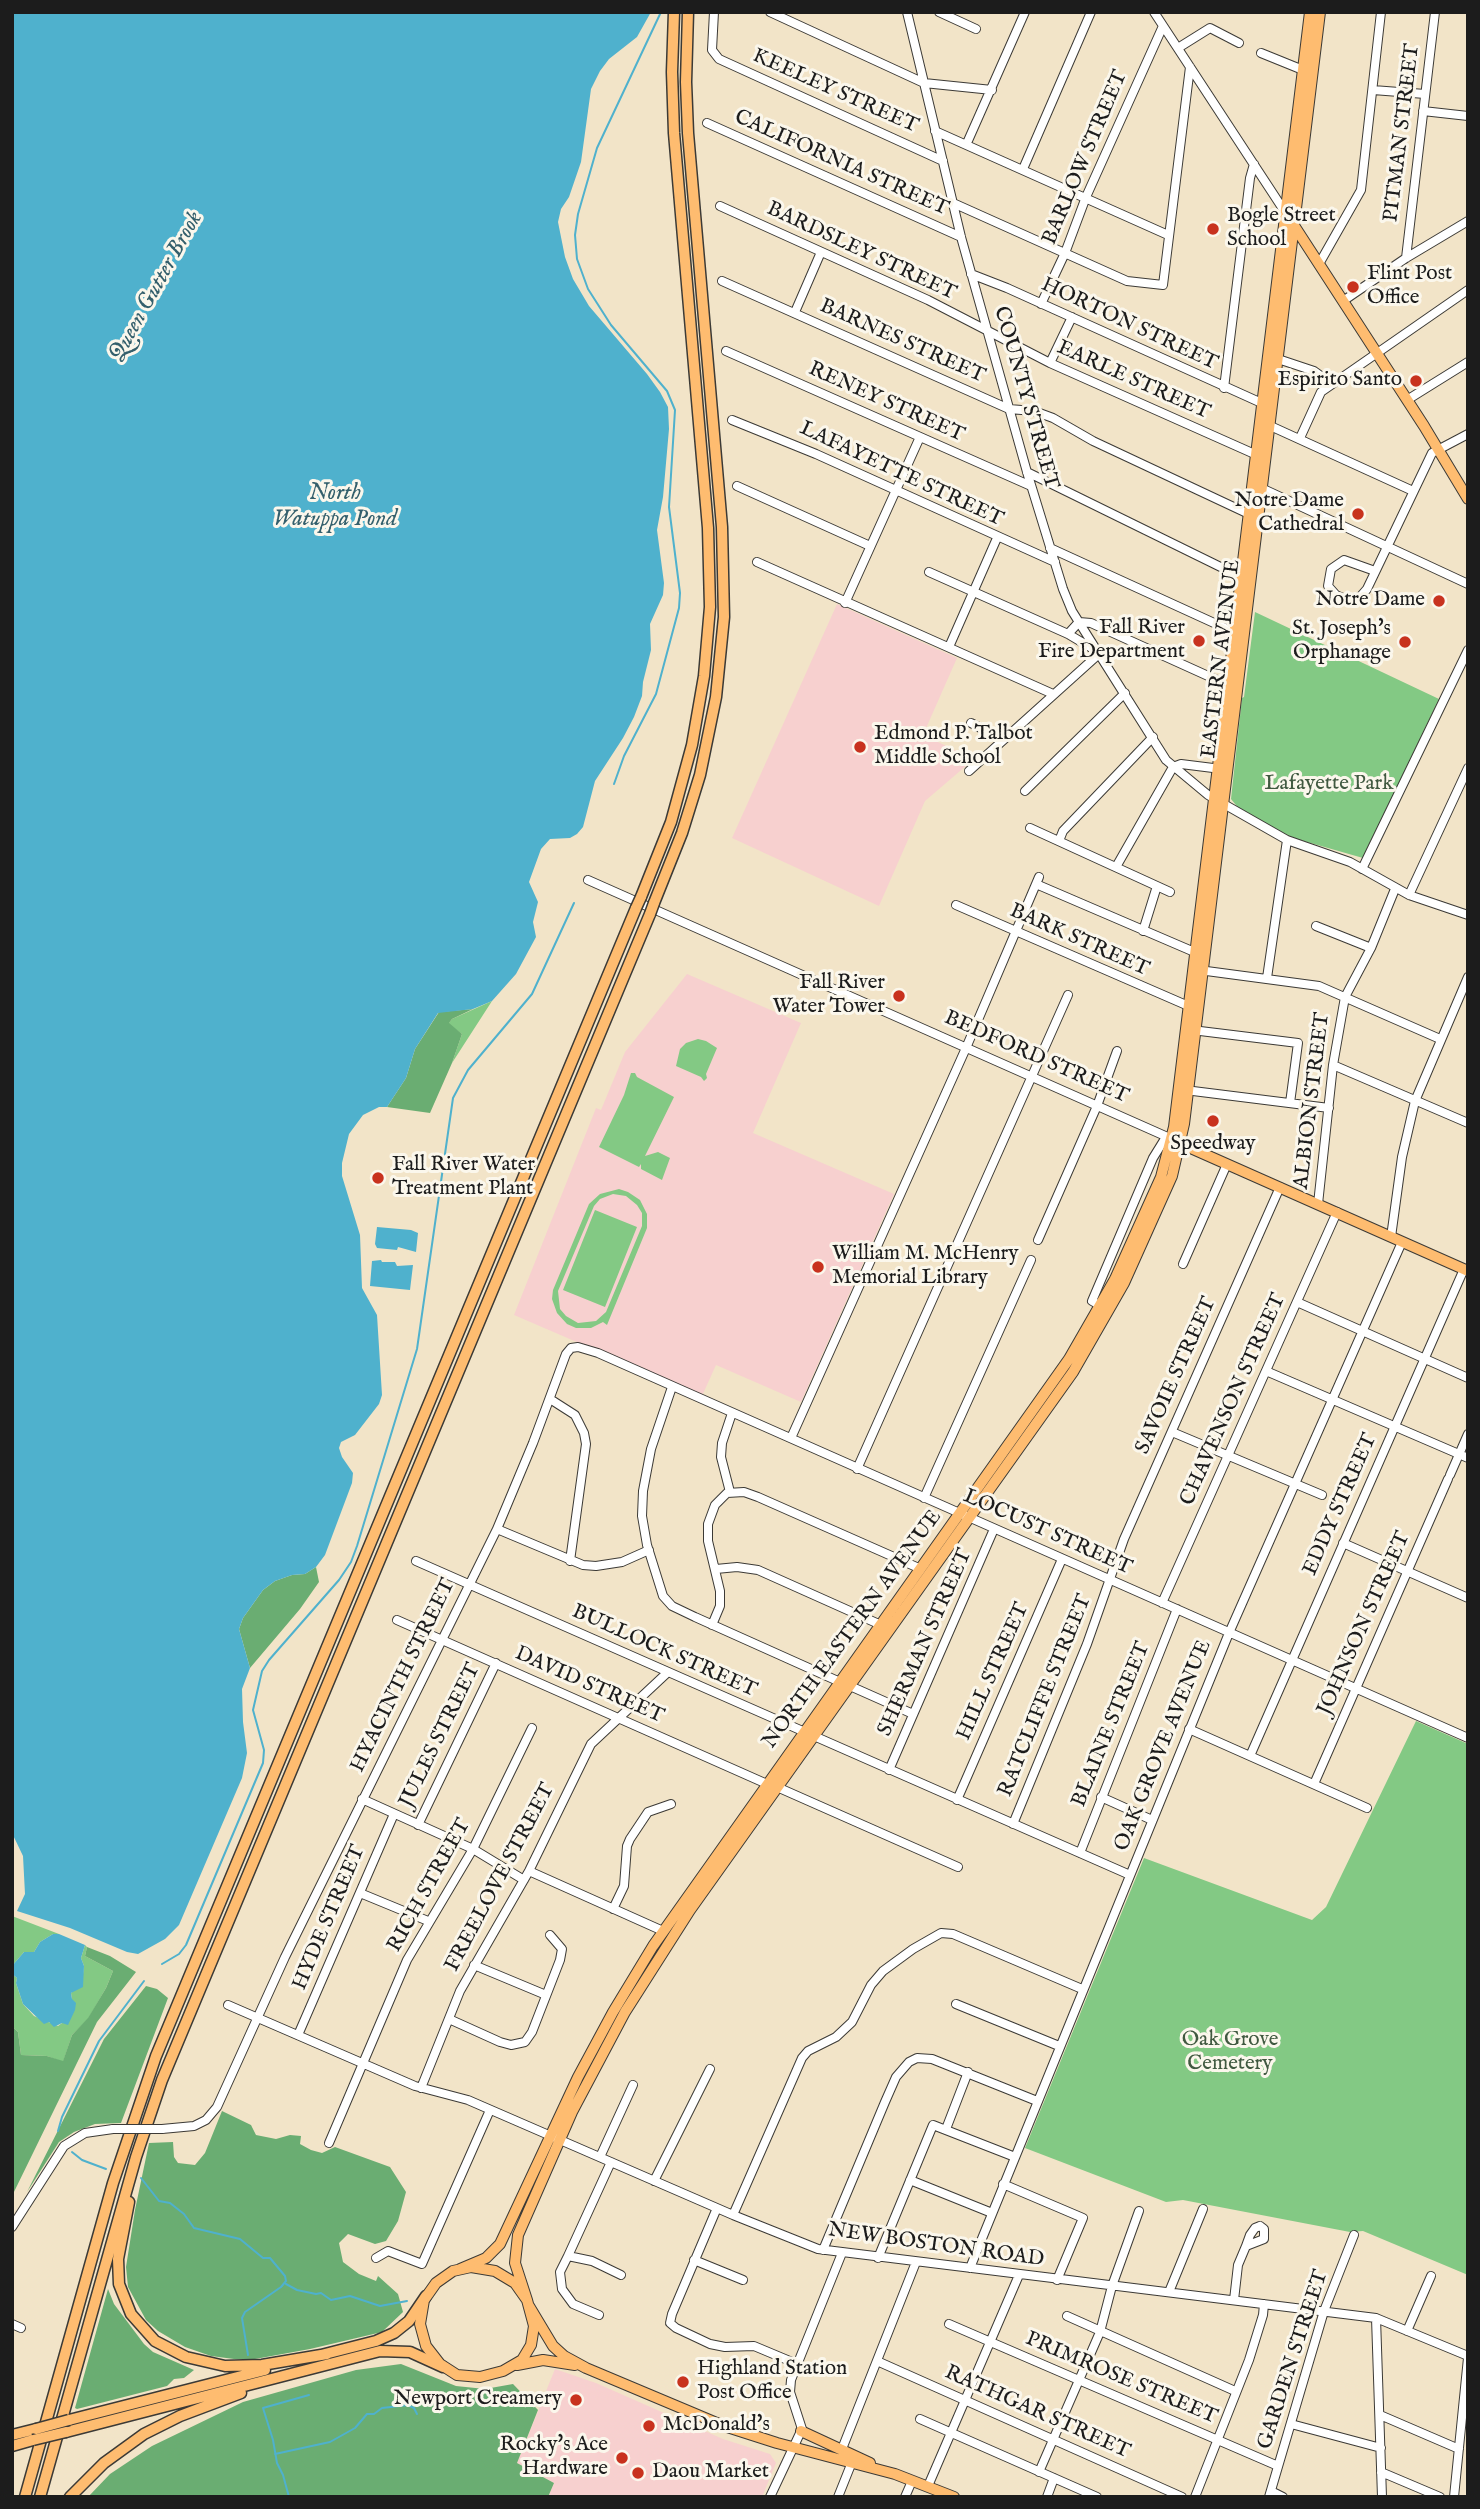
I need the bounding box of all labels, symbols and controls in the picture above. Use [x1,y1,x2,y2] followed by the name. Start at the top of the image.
[1380,42,1426,224] street label: PITMAN STREET
[748,44,922,140] street label: KEELEY STREET
[1038,67,1134,249] street label: BARLOW STREET
[730,105,952,223] street label: CALIFORNIA STREET
[762,197,960,307] street label: BARDSLEY STREET
[1227,204,1336,254] place label: Bogle Street School
[104,207,210,367] water label: Queen Gutter Brook
[1205,221,1221,237] marker: Bogle Street School
[1367,262,1452,312] place label: Flint Post Office
[1037,273,1221,377] street label: HORTON STREET
[1345,279,1361,295] marker: Flint Post Office
[815,294,989,390] street label: BARNES STREET
[987,304,1063,492] street label: COUNTY STREET
[1053,336,1213,426] street label: EARLE STREET
[804,357,968,449] street label: RENEY STREET
[1277,368,1402,394] place label: Espirito Santo
[1408,373,1424,389] marker: Espirito Santo
[795,417,1007,533] street label: LAFAYETTE STREET
[273,480,397,534] water label: North Watuppa Pond
[1234,489,1344,539] place label: Notre Dame Cathedral
[1350,506,1366,522] marker: Notre Dame Cathedral
[1197,558,1247,760] street label: EASTERN AVENUE
[1315,588,1425,614] place label: Notre Dame
[1431,593,1447,609] marker: Notre Dame
[1038,616,1185,666] place label: Fall River Fire Department
[1292,617,1391,667] place label: St. Joseph's Orphanage
[1191,633,1207,649] marker: Fall River Fire Department
[1397,634,1413,650] marker: St. Joseph's Orphanage
[874,722,1033,772] place label: Edmond P. Talbot Middle School
[852,739,868,755] marker: Edmond P. Talbot Middle School
[1265,772,1393,798] park label: Lafayette Park
[1005,899,1153,983] street label: BARK STREET
[772,971,885,1021] place label: Fall River Water Tower
[891,988,907,1004] marker: Fall River Water Tower
[940,1006,1132,1110] street label: BEDFORD STREET
[1290,1011,1336,1191] street label: ALBION STREET
[1205,1113,1221,1129] marker: Speedway
[1170,1132,1256,1158] place label: Speedway
[392,1153,535,1203] place label: Fall River Water Treatment Plant
[370,1170,386,1186] marker: Fall River Water Treatment Plant
[832,1242,1019,1292] place label: William M. McHenry Memorial Library
[810,1259,826,1275] marker: William M. McHenry Memorial Library
[1176,1290,1292,1510] street label: CHAVENSON STREET
[1131,1294,1223,1458] street label: SAVOIE STREET
[1298,1430,1384,1580] street label: EDDY STREET
[959,1484,1135,1582] street label: LOCUST STREET
[758,1506,948,1754] street label: NORTH EASTERN AVENUE
[1313,1528,1417,1720] street label: JOHNSON STREET
[873,1545,979,1741] street label: SHERMAN STREET
[346,1575,462,1777] street label: HYACINTH STREET
[994,1591,1098,1801] street label: RATCLIFFE STREET
[952,1599,1036,1745] street label: HILL STREET
[568,1600,760,1704] street label: BULLOCK STREET
[1110,1637,1218,1855] street label: OAK GROVE AVENUE
[1067,1639,1157,1811] street label: BLAINE STREET
[511,1642,667,1730] street label: DAVID STREET
[395,1660,487,1812] street label: JULES STREET
[441,1780,561,1976] street label: FREELOVE STREET
[383,1815,477,1957] street label: RICH STREET
[288,1842,372,1994] street label: HYDE STREET
[1182,2028,1278,2078] park label: Oak Grove Cemetery
[826,2218,1046,2274] street label: NEW BOSTON ROAD
[1253,2267,1335,2453] street label: GARDEN STREET
[1021,2327,1221,2431] street label: PRIMROSE STREET
[697,2357,847,2407] place label: Highland Station Post Office
[940,2361,1134,2465] street label: RATHGAR STREET
[675,2374,691,2390] marker: Highland Station Post Office
[394,2387,562,2413] place label: Newport Creamery
[568,2392,584,2408] marker: Newport Creamery
[663,2413,770,2439] place label: McDonald's
[641,2418,657,2434] marker: McDonald's
[500,2433,608,2483] place label: Rocky's Ace Hardware
[614,2450,630,2466] marker: Rocky's Ace Hardware
[652,2460,769,2486] place label: Daou Market
[630,2465,646,2481] marker: Daou Market

